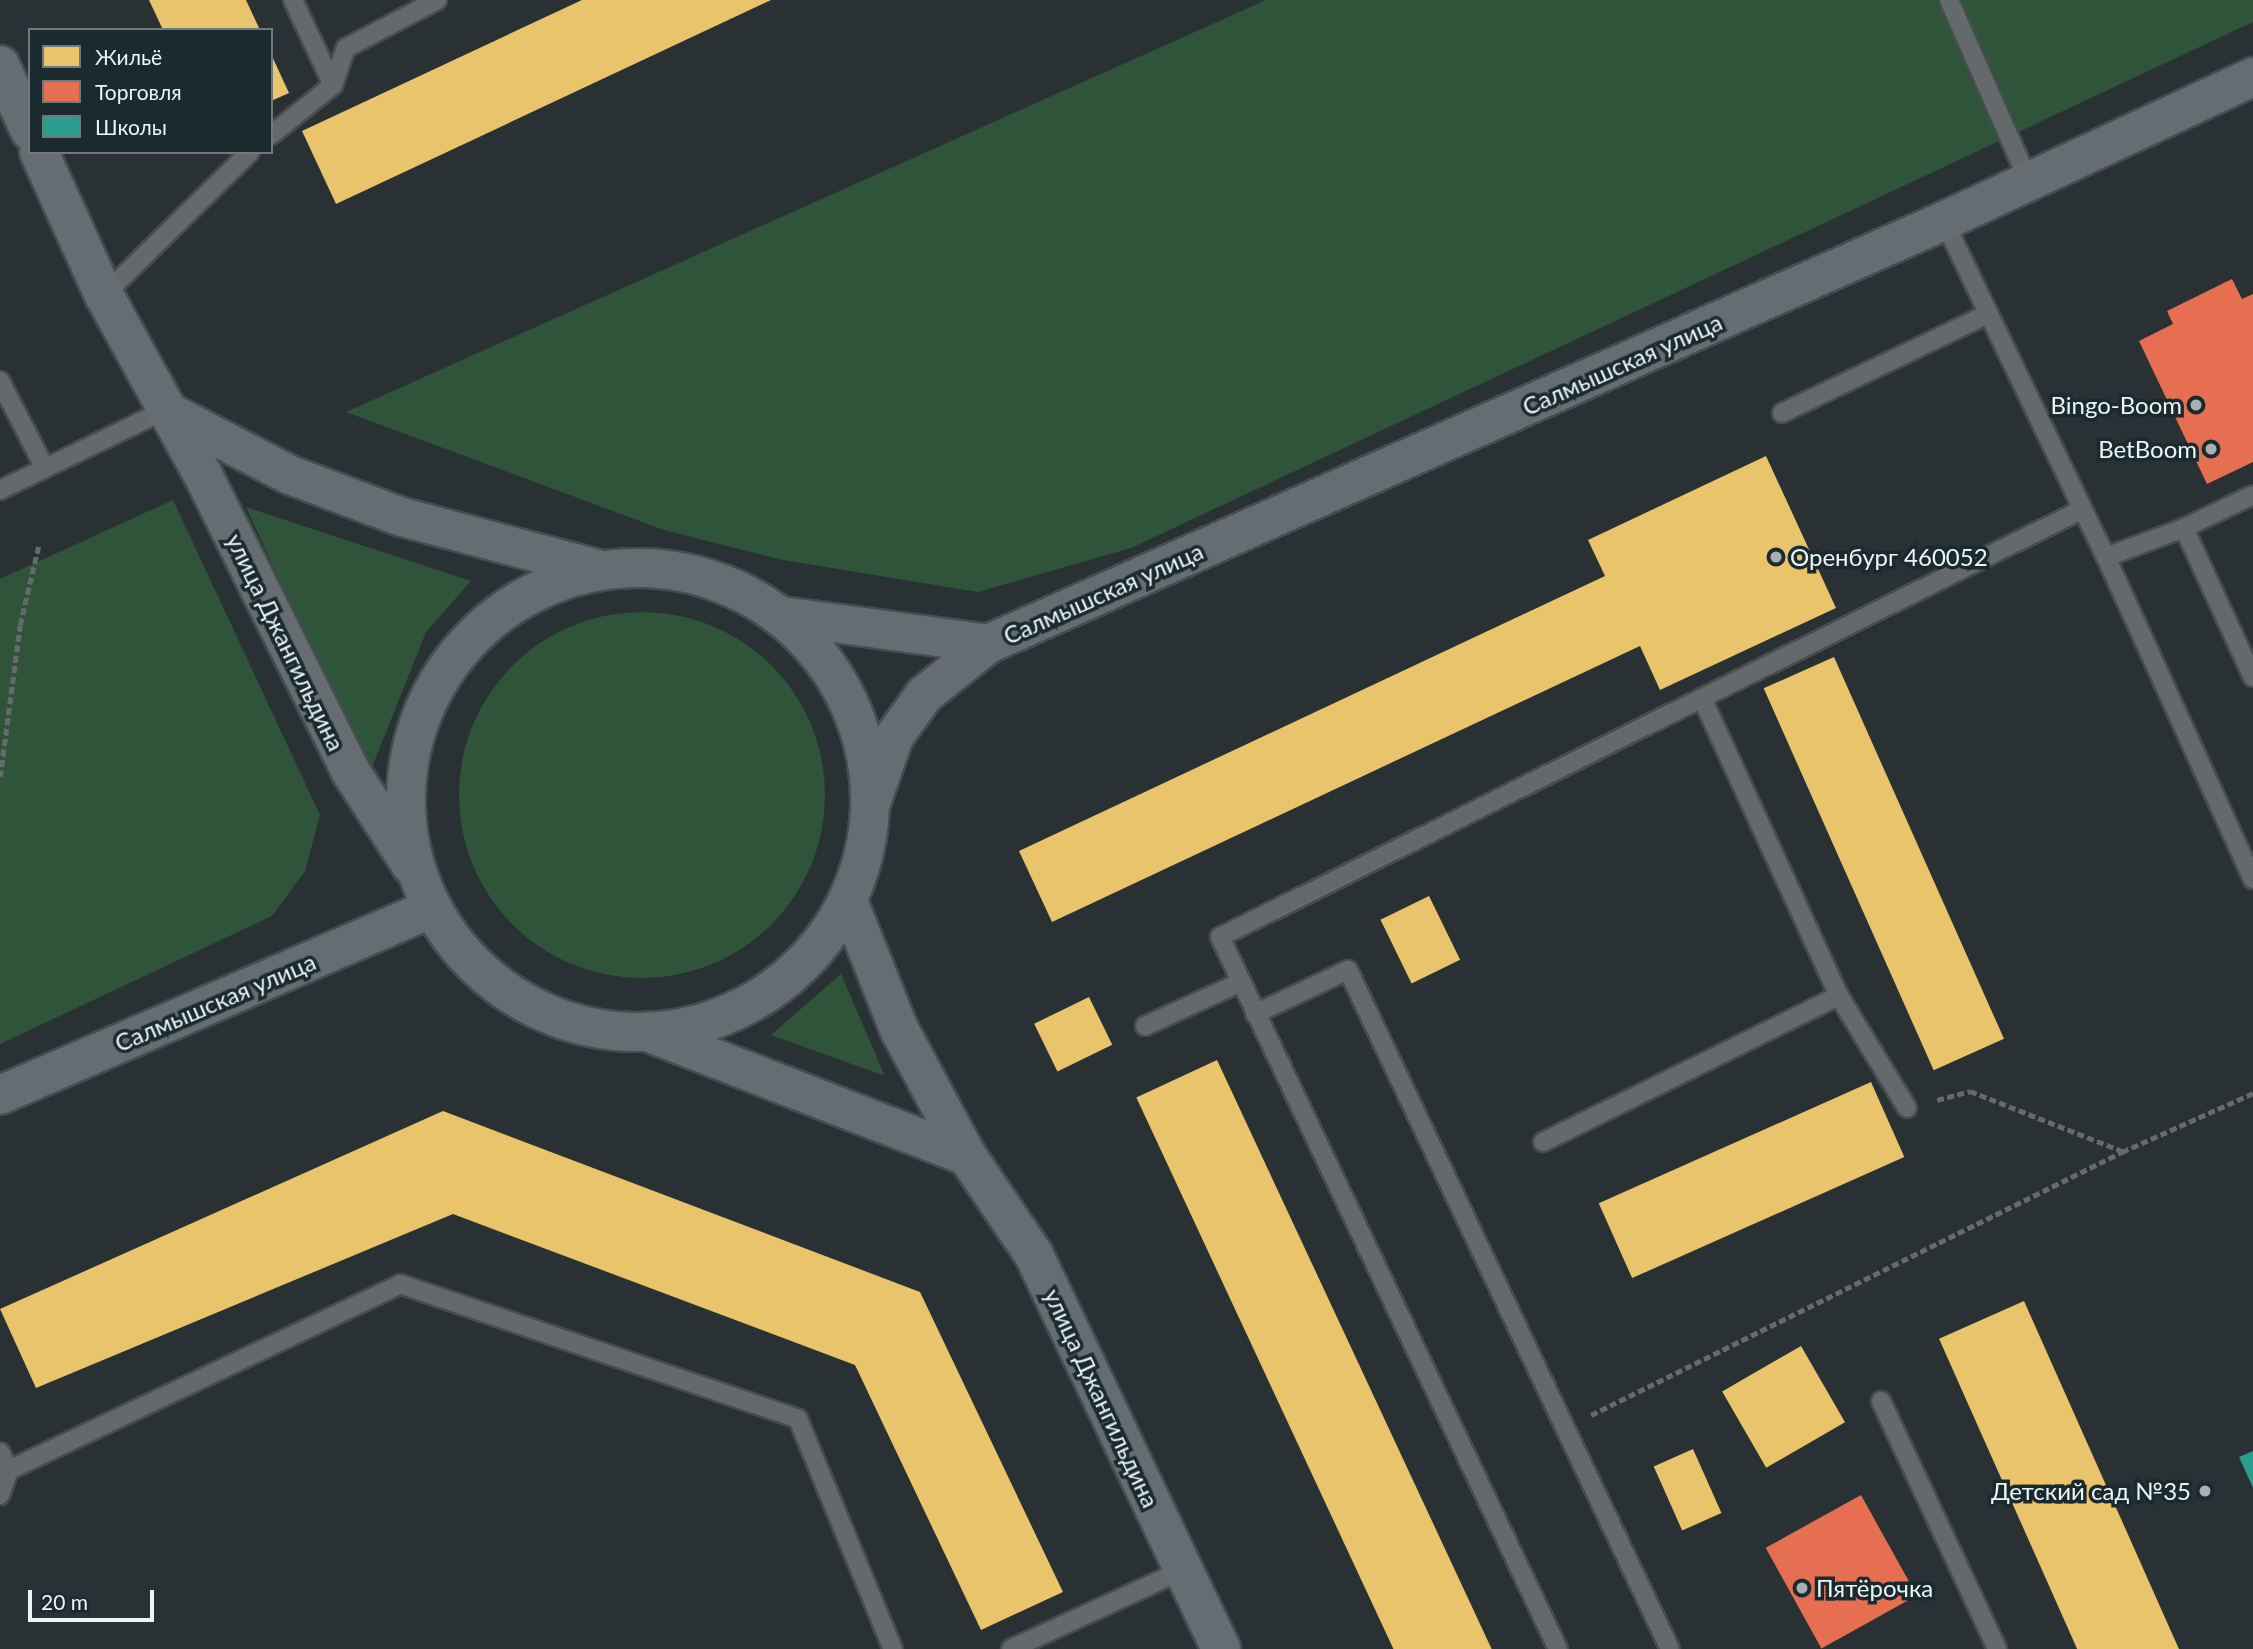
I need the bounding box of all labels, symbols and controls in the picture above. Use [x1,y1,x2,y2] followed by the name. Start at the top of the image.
[28,28,273,154] legend
[95,44,162,69] text: Жильё
[95,79,182,104] text: Торговля
[95,114,167,139] text: Школы
[1518,307,1726,421] street label: Салмышская улица
[2050,391,2182,419] place label: Bingo-Boom
[2188,397,2204,413] marker: Bingo-Boom
[2098,435,2197,463] place label: BetBoom
[2203,441,2219,457] marker: BetBoom
[221,529,351,755] street label: улица Джангильдина
[999,536,1207,650] street label: Салмышская улица
[1790,543,1988,571] place label: Оренбург 460052
[1768,549,1784,565] marker: Оренбург 460052
[110,947,320,1057] street label: Салмышская улица
[1039,1284,1165,1512] street label: улица Джангильдина
[1991,1477,2191,1505] place label: Детский сад №35
[2197,1483,2213,1499] marker: Детский сад №35
[1816,1574,1933,1602] place label: Пятёрочка
[32,1576,158,1620] scale bar
[1794,1580,1810,1596] marker: Пятёрочка
[41,1589,88,1614] text: 20 m

